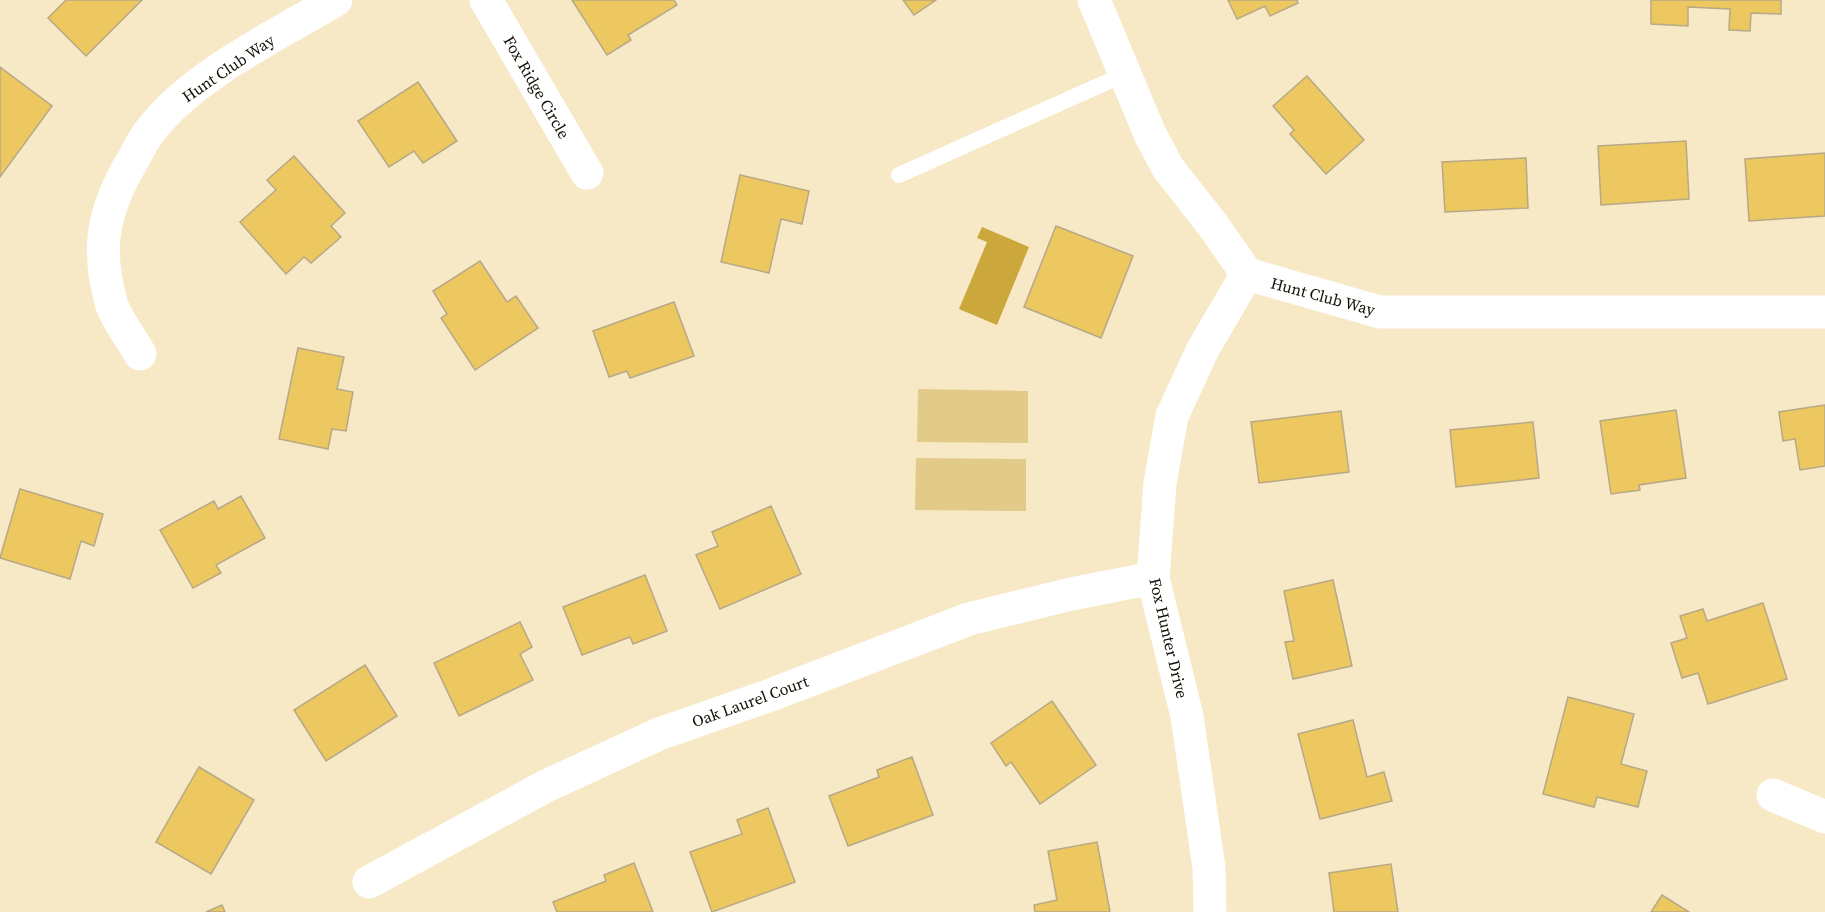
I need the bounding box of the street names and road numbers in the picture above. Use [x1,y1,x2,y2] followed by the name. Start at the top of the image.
[177,28,279,107] street label: Hunt Club Way
[499,32,575,142] street label: Fox Ridge Circle
[1268,272,1378,321] street label: Hunt Club Way
[1144,576,1194,700] street label: Fox Hunter Drive
[689,669,812,732] street label: Oak Laurel Court

